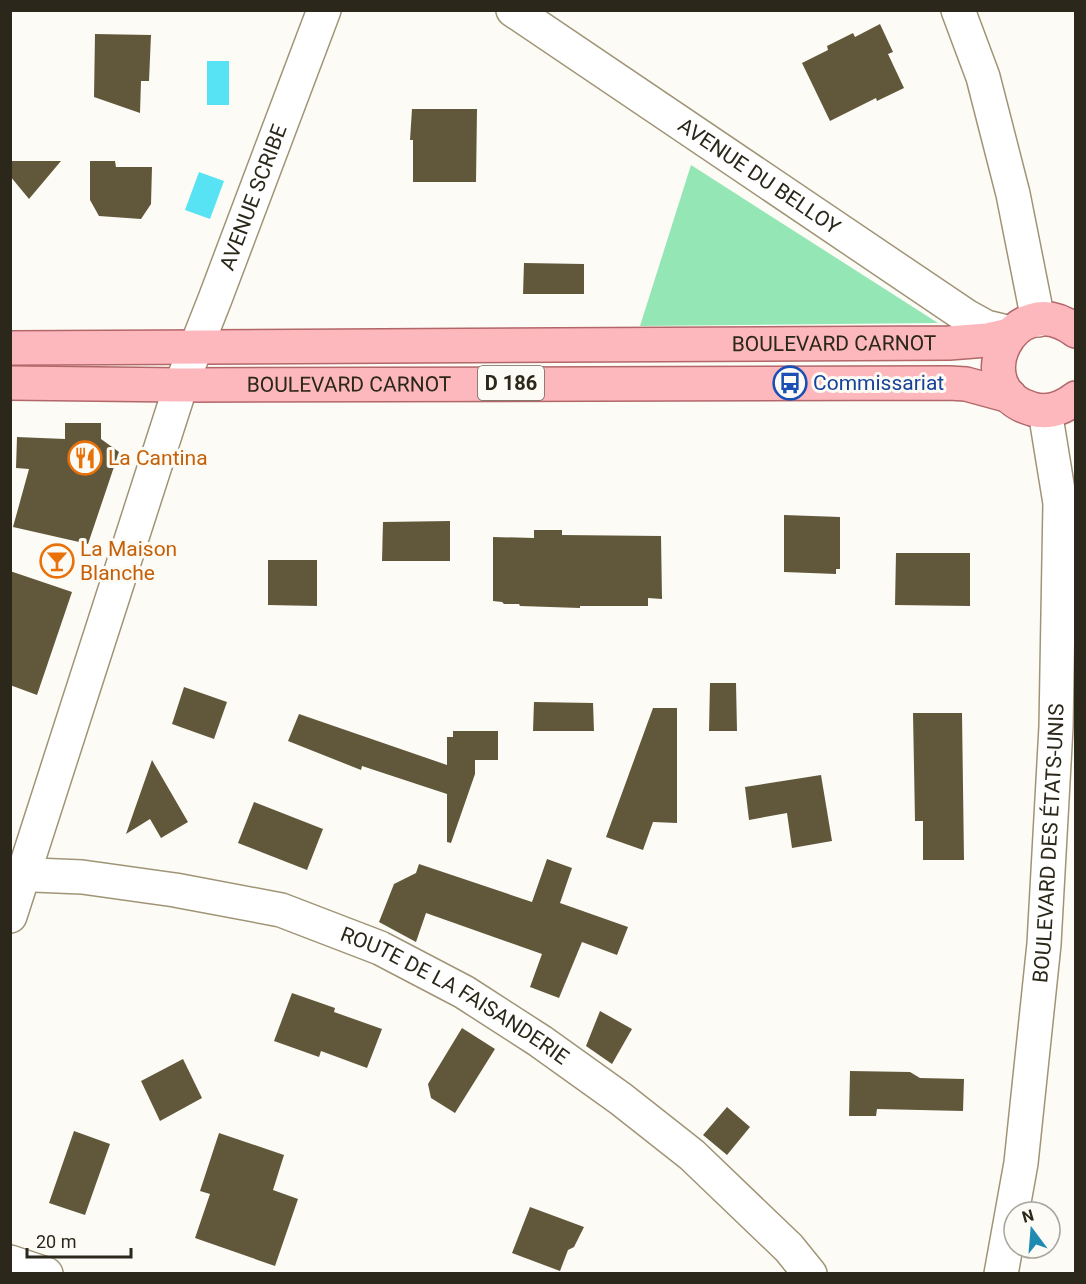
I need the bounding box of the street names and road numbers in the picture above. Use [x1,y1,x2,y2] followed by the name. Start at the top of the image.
[674,113,845,240] street label: AVENUE DU BELLOY
[215,121,292,273] street label: AVENUE SCRIBE
[732,331,937,356] street label: BOULEVARD CARNOT
[478,366,544,400] road number: D 186
[247,372,452,397] street label: BOULEVARD CARNOT
[1028,703,1068,984] street label: BOULEVARD DES ÉTATS-UNIS
[337,922,573,1070] street label: ROUTE DE LA FAISANDERIE

